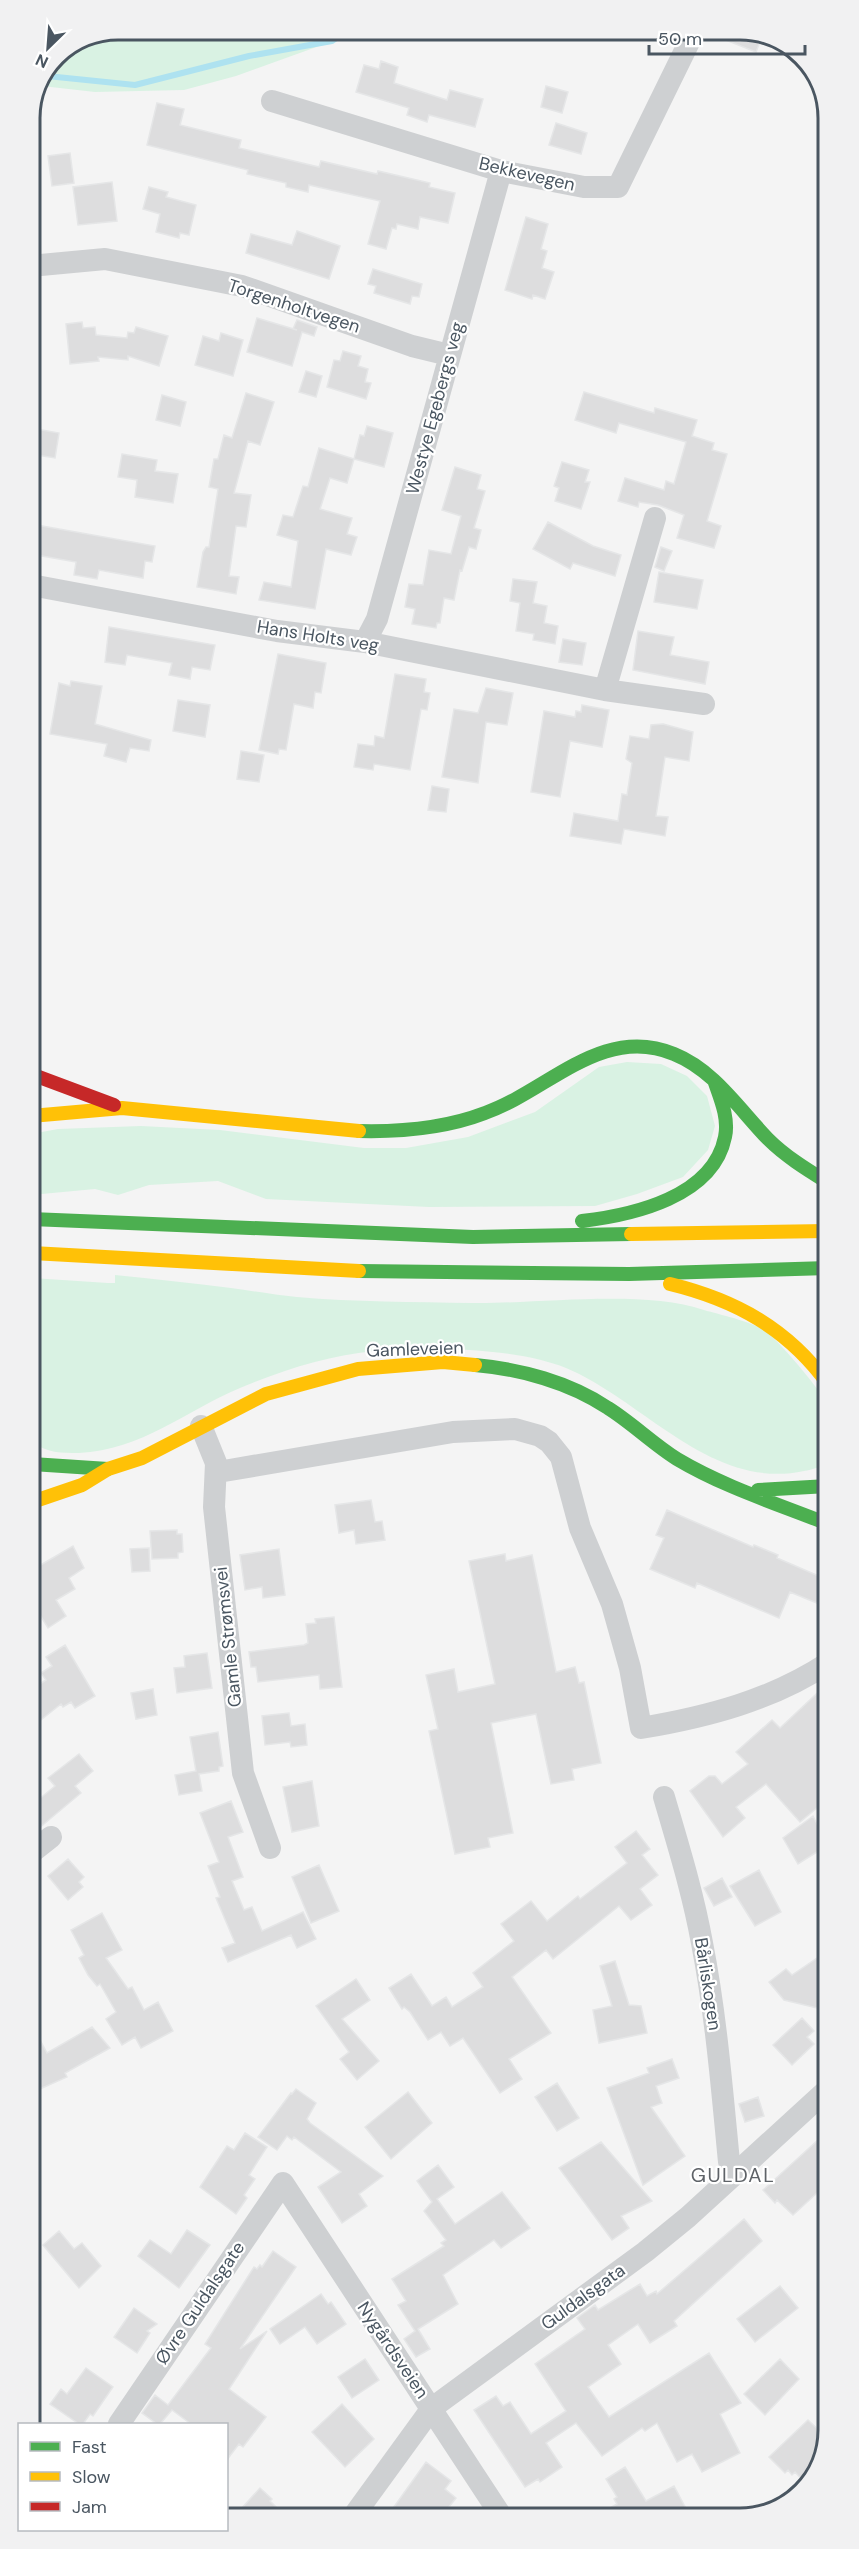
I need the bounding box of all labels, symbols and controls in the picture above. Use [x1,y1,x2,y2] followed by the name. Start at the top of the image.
[18,18,78,78] north arrow
[649,18,805,56] scale bar
[658,27,702,51] text: 50 m
[32,49,52,73] text: N
[477,151,577,197] street label: Bekkevegen
[225,273,363,339] street label: Torgenholtvegen
[400,319,470,497] street label: Westye Egebergs veg
[255,615,381,657] street label: Hans Holts veg
[366,1335,464,1363] street label: Gamleveien
[209,1566,247,1708] street label: Gamle Strømsvei
[689,1936,727,2032] street label: Bårliskogen
[691,2162,775,2188] district label: GULDAL
[150,2237,250,2369] street label: Øvre Guldalsgate
[536,2258,630,2336] street label: Guldalsgata
[352,2297,434,2403] street label: Nygårdsveien
[18,2423,228,2531] legend
[72,2435,107,2459] text: Fast
[72,2465,111,2489] text: Slow
[72,2495,107,2519] text: Jam

